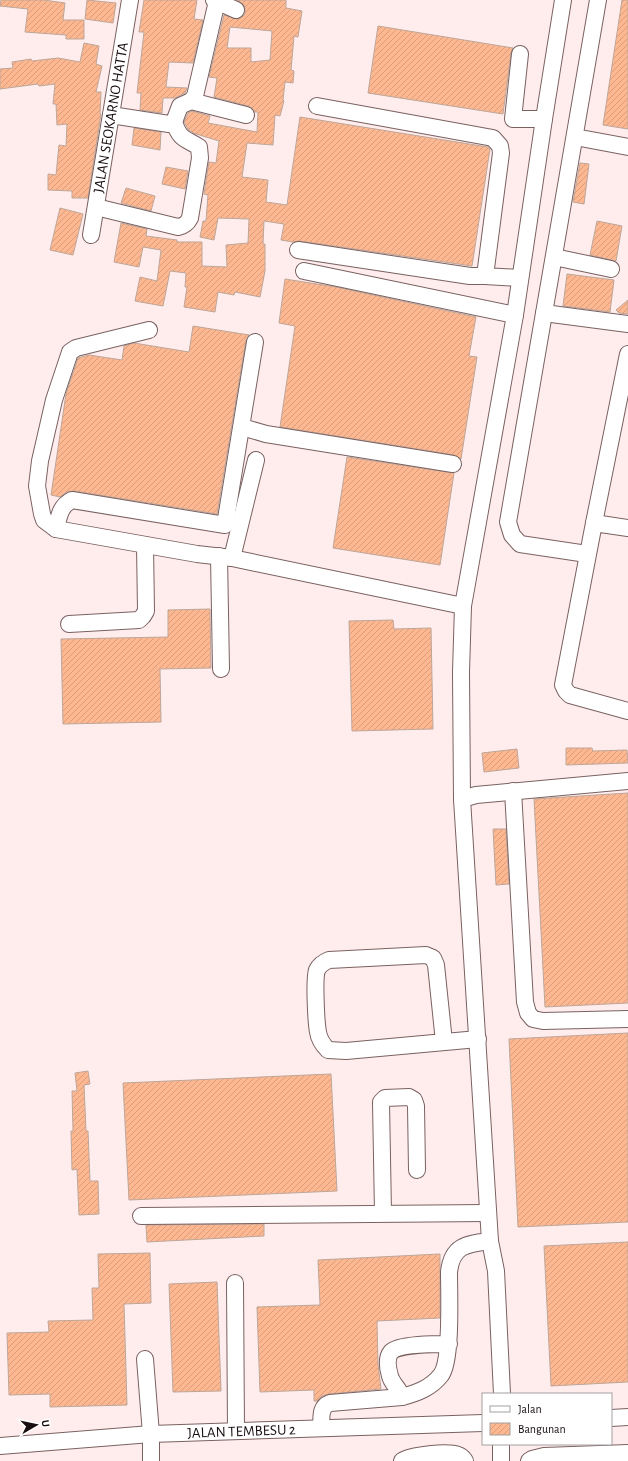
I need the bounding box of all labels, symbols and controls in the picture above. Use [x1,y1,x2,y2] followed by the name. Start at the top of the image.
[91,41,131,194] street label: JALAN SEOKARNO HATTA
[482,1393,612,1445] legend
[518,1403,542,1415] text: Jalan
[16,1405,56,1445] north arrow
[39,1419,51,1428] text: U
[187,1422,296,1441] street label: JALAN TEMBESU 2
[518,1423,566,1435] text: Bangunan

